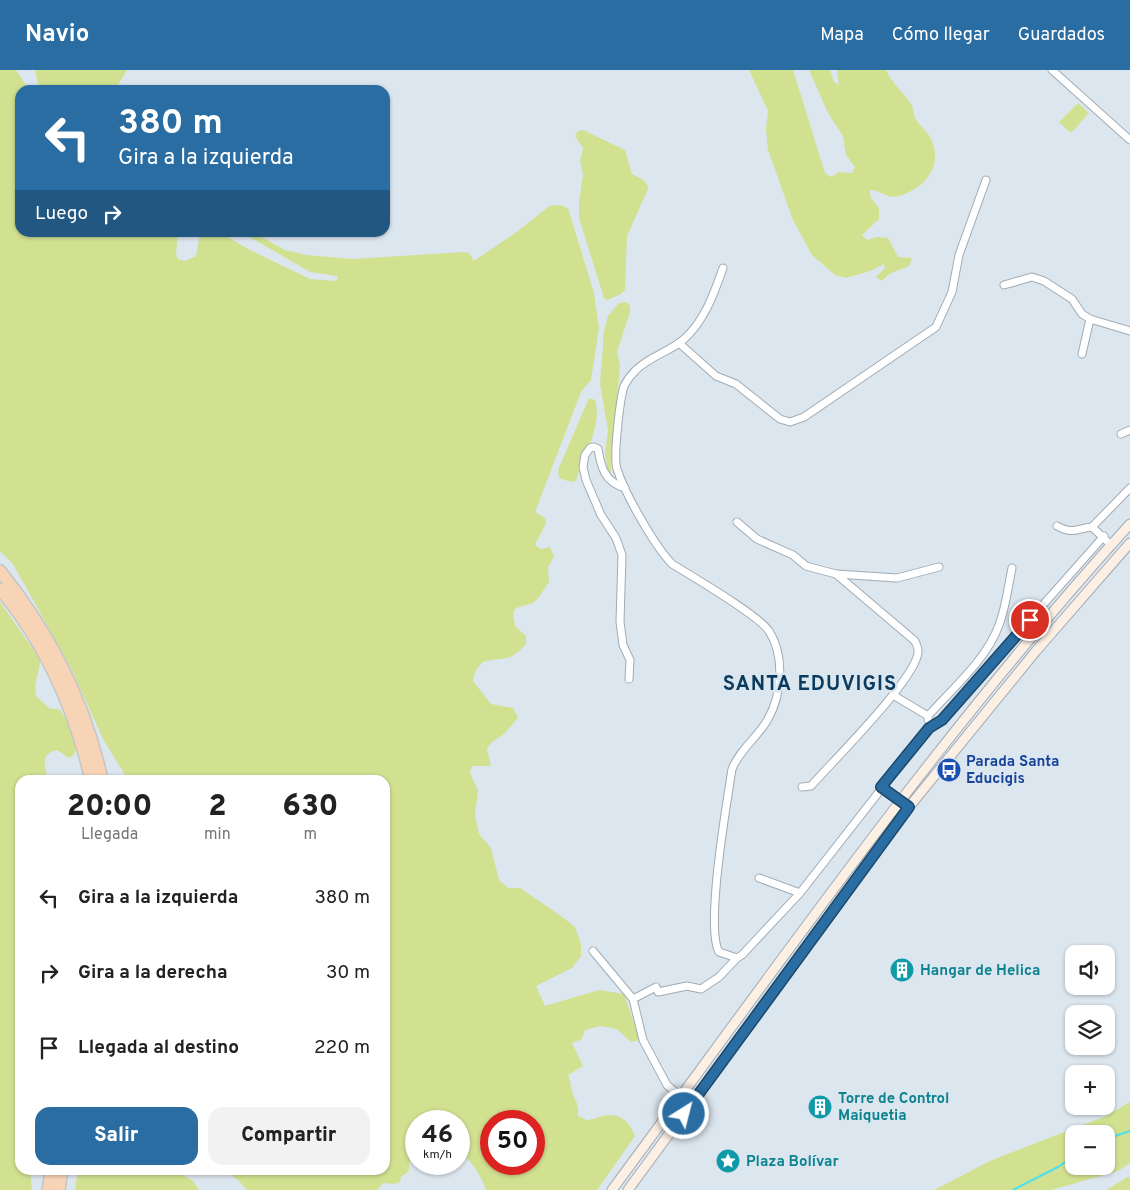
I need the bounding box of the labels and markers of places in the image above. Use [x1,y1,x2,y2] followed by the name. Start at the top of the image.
[1009,599,1051,641] pin
[966,753,1059,789] place label: Parada Santa Educigis
[936,757,962,783] bus stop icon: Parada Santa Educigis
[889,957,915,983] building icon: Hangar de Helica
[920,962,1040,981] place label: Hangar de Helica
[838,1090,949,1126] place label: Torre de Control Maiquetia
[807,1094,833,1120] building icon: Torre de Control Maiquetia
[715,1148,741,1174] place icon: Plaza Bolívar
[746,1153,840,1172] place label: Plaza Bolívar

